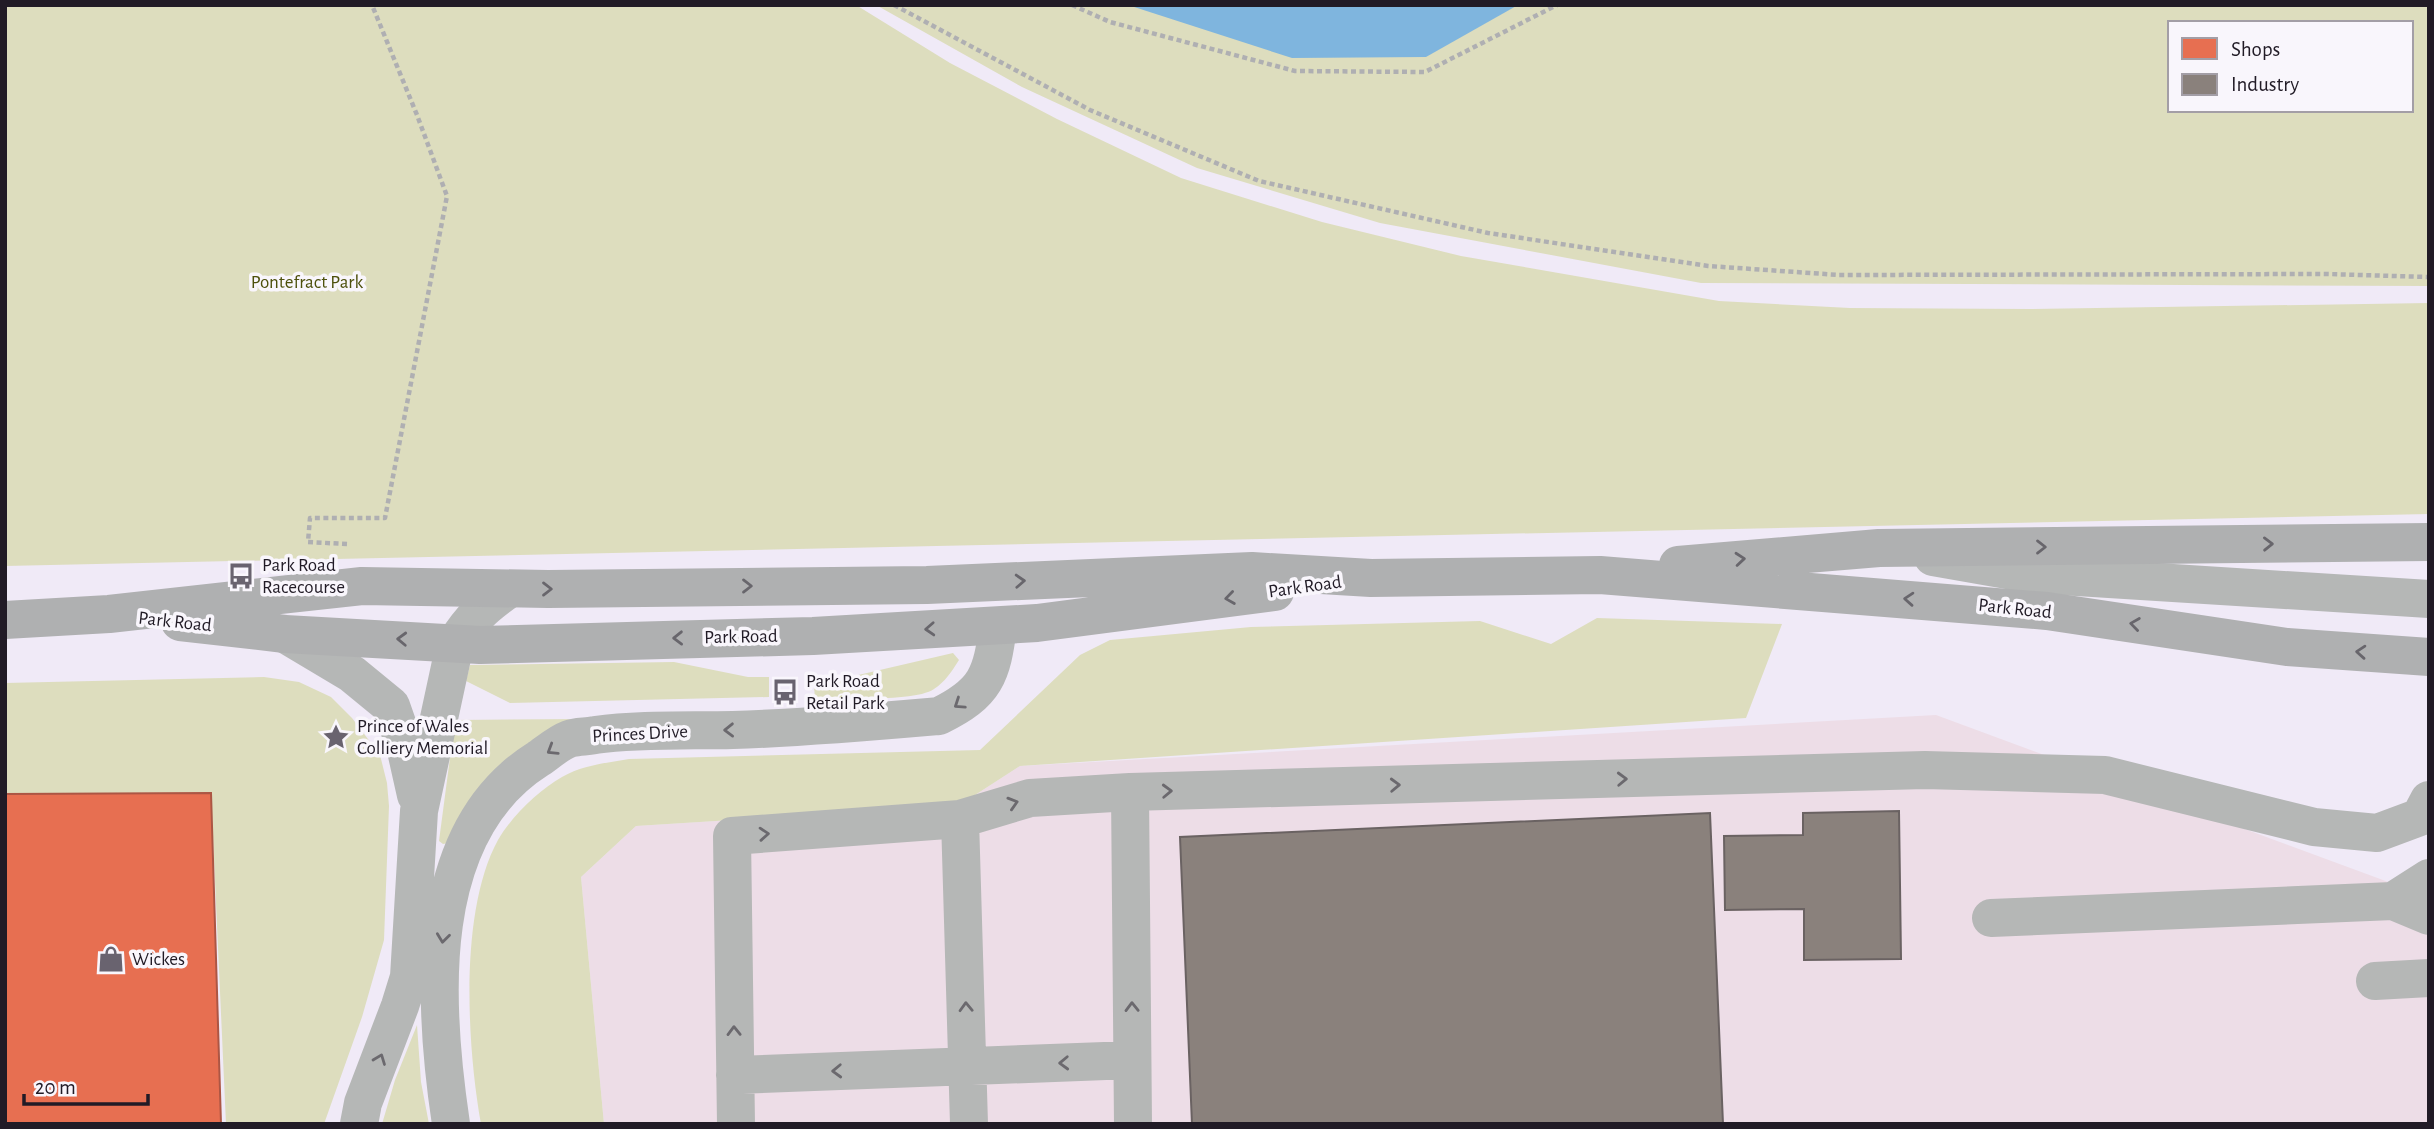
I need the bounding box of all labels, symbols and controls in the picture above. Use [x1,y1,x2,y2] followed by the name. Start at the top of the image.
[2168,21,2413,112] legend
[2231,39,2280,60] text: Shops
[2231,74,2299,95] text: Industry
[251,273,364,292] park label: Pontefract Park
[2264,536,2274,552] one-way arrow
[2036,539,2047,555] one-way arrow
[1735,552,1746,567] one-way arrow
[262,556,345,597] place label: Park Road Racecourse
[226,561,256,591] bus stop icon: Park Road Racecourse
[1267,572,1343,602] street label: Park Road
[1015,574,1026,589] one-way arrow
[742,578,752,594] one-way arrow
[542,581,553,597] one-way arrow
[1224,590,1236,605] one-way arrow
[1903,592,1914,607] one-way arrow
[1977,596,2053,622] street label: Park Road
[137,609,213,635] street label: Park Road
[2129,617,2141,632] one-way arrow
[924,622,935,637] one-way arrow
[704,627,778,647] street label: Park Road
[397,631,408,646] one-way arrow
[673,631,684,646] one-way arrow
[2355,645,2366,660] one-way arrow
[806,672,885,713] place label: Park Road Retail Park
[770,677,800,707] bus stop icon: Park Road Retail Park
[954,696,967,708] one-way arrow
[357,717,488,758] place label: Prince of Wales Colliery Memorial
[321,722,351,752] place icon: Prince of Wales Colliery Memorial
[592,722,688,746] street label: Princes Drive
[723,722,734,738] one-way arrow
[546,741,559,754] one-way arrow
[1617,771,1628,786] one-way arrow
[1390,777,1401,793] one-way arrow
[1163,783,1173,799] one-way arrow
[1007,797,1019,812] one-way arrow
[759,827,770,842] one-way arrow
[435,932,450,944] one-way arrow
[96,944,126,974] shop icon: Wickes
[132,950,185,969] place label: Wickes
[958,1001,973,1012] one-way arrow
[1124,1001,1140,1011] one-way arrow
[726,1025,742,1036] one-way arrow
[371,1054,385,1066] one-way arrow
[1058,1055,1069,1070] one-way arrow
[24,1062,149,1106] scale bar
[831,1064,842,1079] one-way arrow
[35,1077,76,1098] text: 20 m

